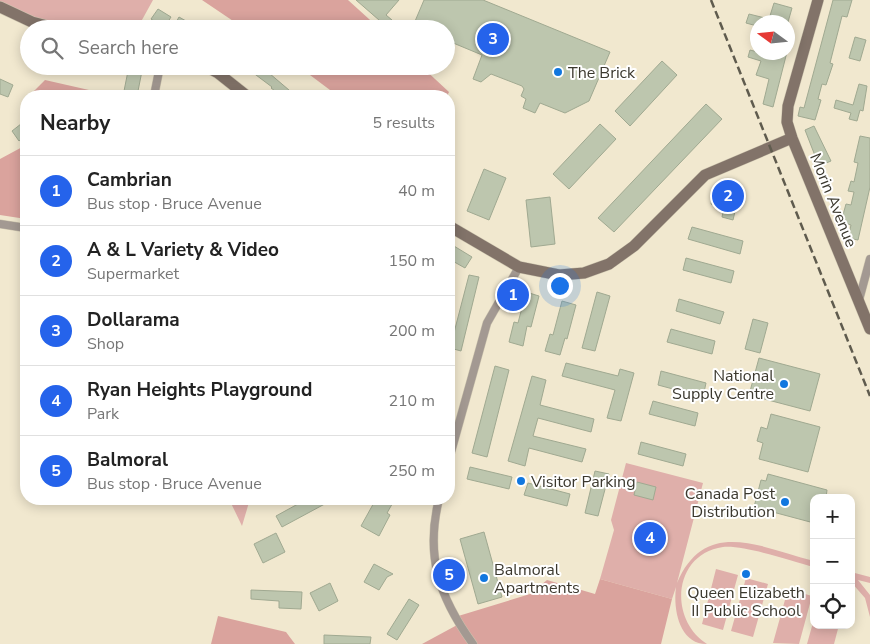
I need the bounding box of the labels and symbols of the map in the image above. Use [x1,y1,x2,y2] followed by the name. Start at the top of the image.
[750,15,795,60] north arrow
[477,20,509,58] pin: 3
[568,62,636,84] place label: The Brick
[552,66,564,78] marker: The Brick
[804,150,862,251] street label: Morin Avenue
[712,177,744,215] pin: 2
[547,273,573,299] your location
[497,276,529,314] pin: 1
[672,365,774,405] place label: National Supply Centre
[778,378,790,390] marker: National Supply Centre
[530,471,636,493] place label: Visitor Parking
[515,475,527,487] marker: Visitor Parking
[685,483,775,523] place label: Canada Post Distribution
[779,496,791,508] marker: Canada Post Distribution
[634,519,666,557] pin: 4
[433,556,465,594] pin: 5
[494,559,580,599] place label: Balmoral Apartments
[740,568,752,580] marker: Queen Elizabeth II Public School
[478,572,490,584] marker: Balmoral Apartments
[687,582,805,622] place label: Queen Elizabeth II Public School

